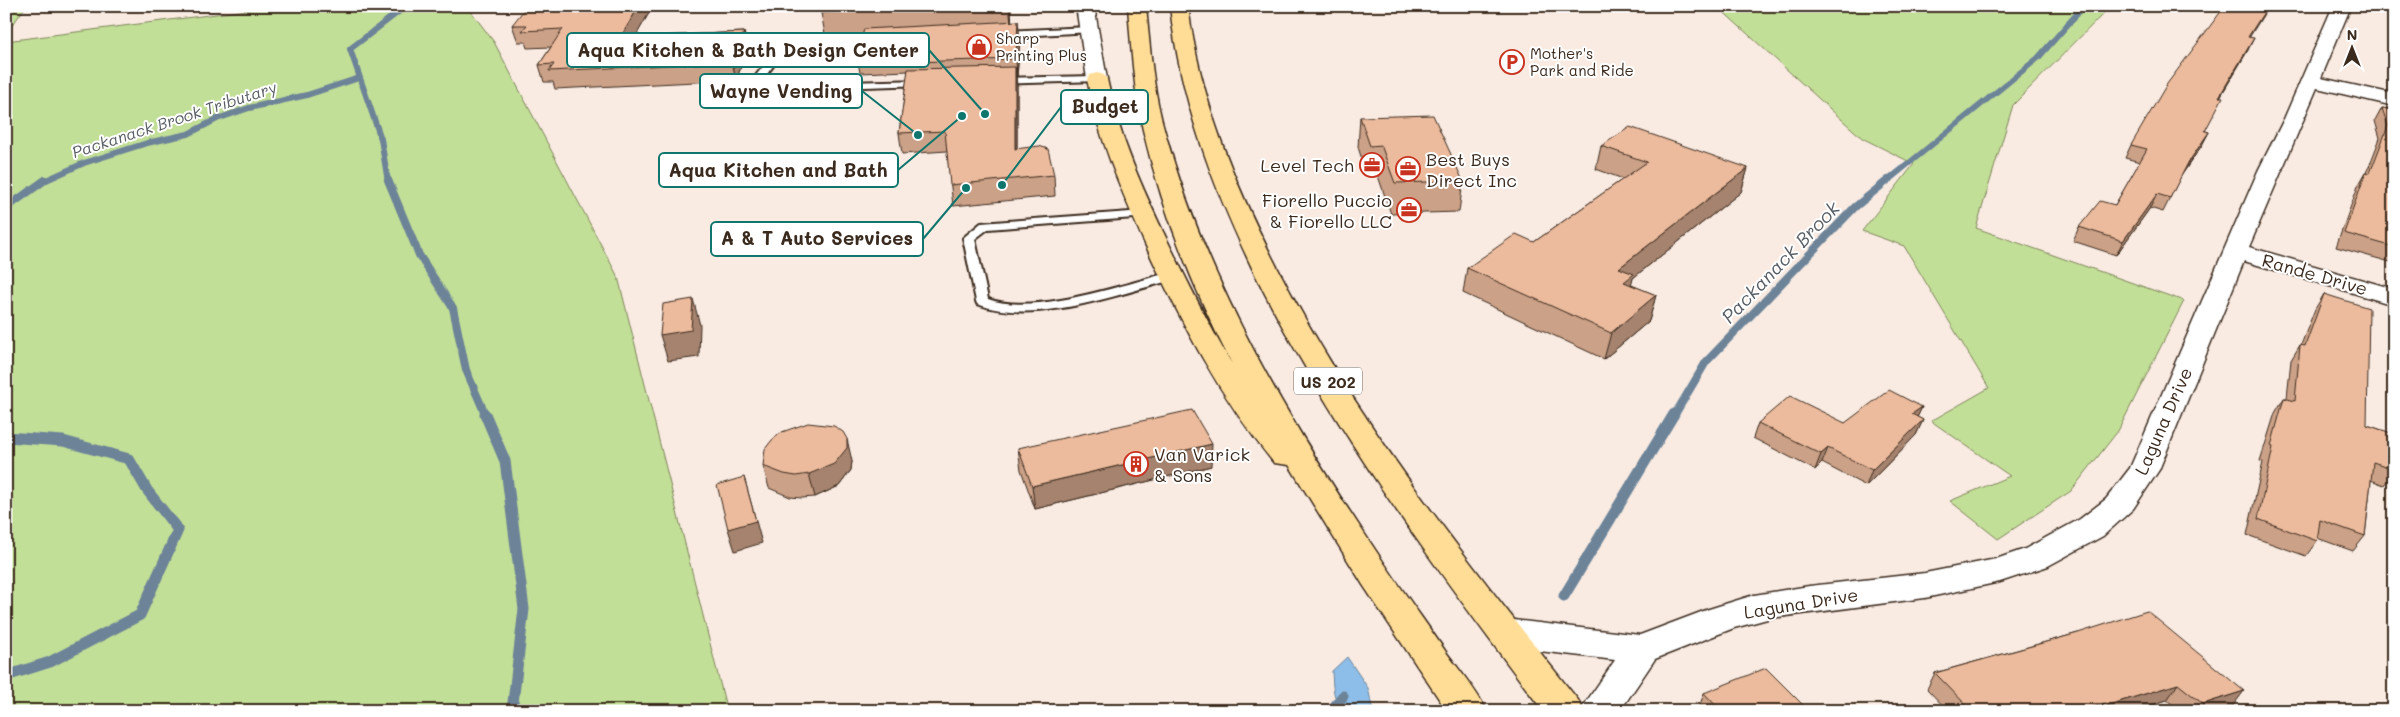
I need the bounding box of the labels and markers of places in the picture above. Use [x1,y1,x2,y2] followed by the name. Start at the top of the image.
[996,28,1087,65] place label: Sharp Printing Plus
[567,33,929,67] callout: Aqua Kitchen & Bath Design Center
[966,34,992,60] shop icon: Sharp Printing Plus
[1530,43,1634,80] place label: Mother's Park and Ride
[1499,49,1525,75] parking icon: Mother's Park and Ride
[700,74,862,108] callout: Wayne Vending
[1061,90,1148,124] callout: Budget
[1426,147,1517,192] place label: Best Buys Direct Inc
[1359,152,1385,178] office icon: Level Tech
[659,153,898,187] callout: Aqua Kitchen and Bath
[1261,153,1354,177] place label: Level Tech
[1395,156,1421,182] office icon: Best Buys Direct Inc
[1262,188,1392,233] place label: Fiorello Puccio & Fiorello LLC
[1396,197,1422,223] office icon: Fiorello Puccio & Fiorello LLC
[711,222,923,256] callout: A & T Auto Services
[1154,442,1250,487] place label: Van Varick & Sons
[1123,451,1149,477] building icon: Van Varick & Sons

